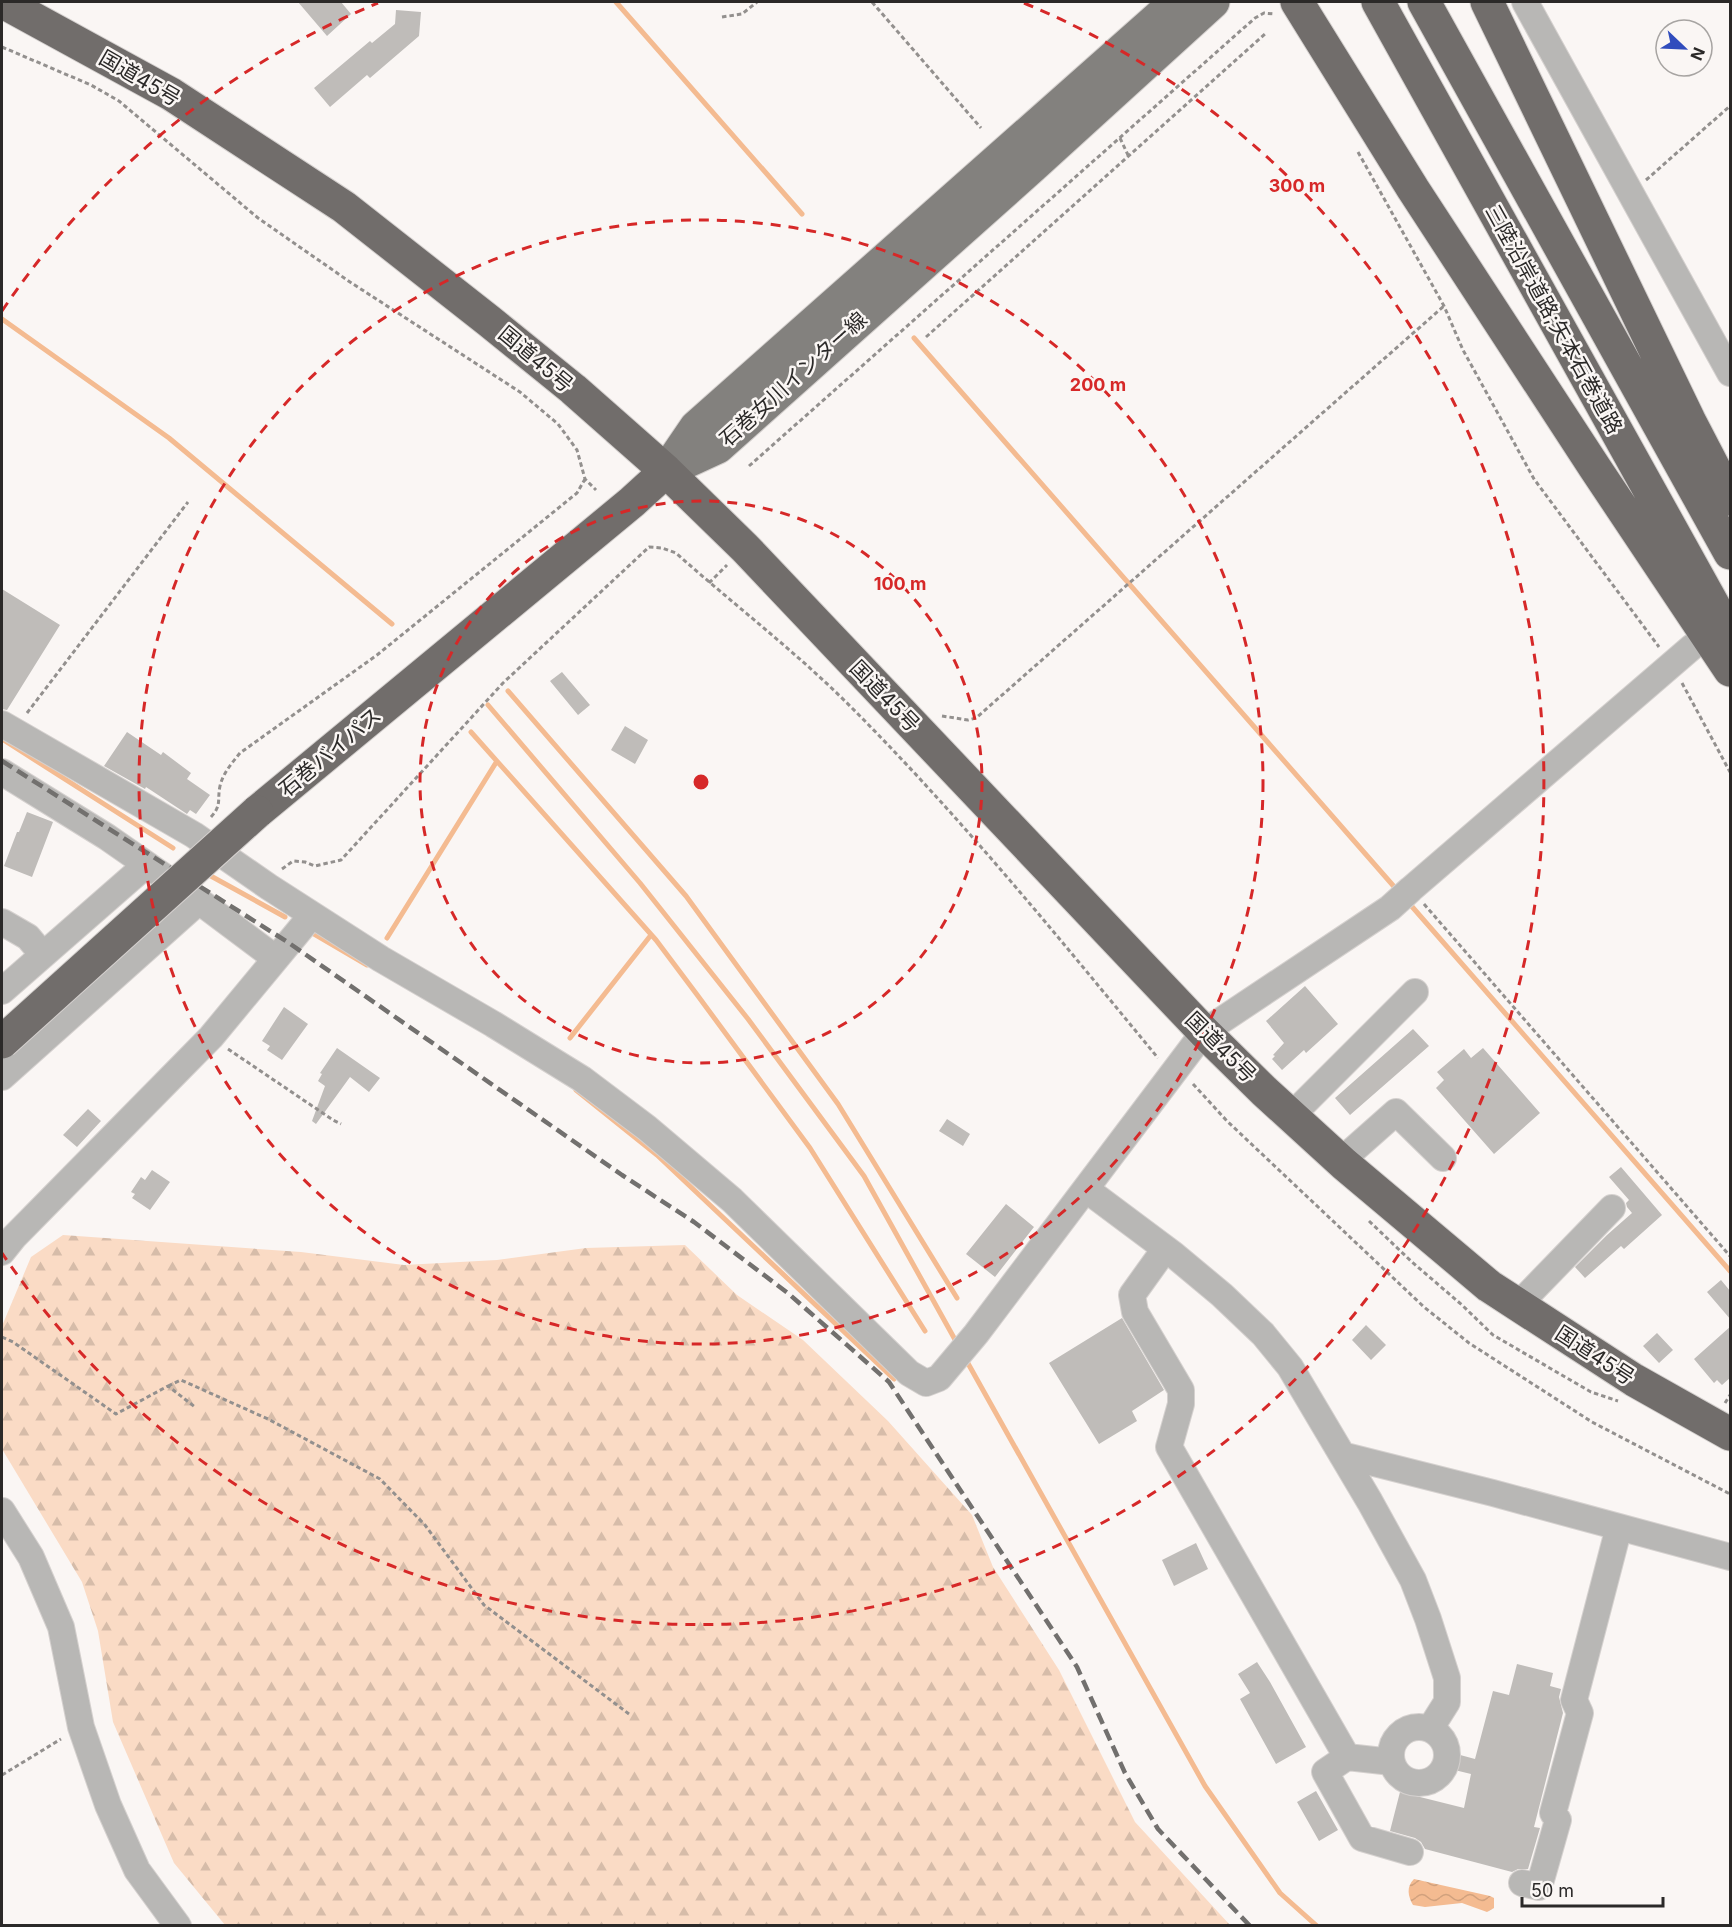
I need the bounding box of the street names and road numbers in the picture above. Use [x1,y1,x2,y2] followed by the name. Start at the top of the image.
[95,45,185,111] street label: 国道45号
[1480,200,1628,438] street label: 三陸沿岸道路;矢本石巻道路
[714,306,872,452] street label: 石巻女川インター線
[494,321,578,397] street label: 国道45号
[845,655,925,737] street label: 国道45号
[274,702,386,802] street label: 石巻バイパス
[1181,1007,1261,1087] street label: 国道45号
[1551,1320,1639,1390] street label: 国道45号

